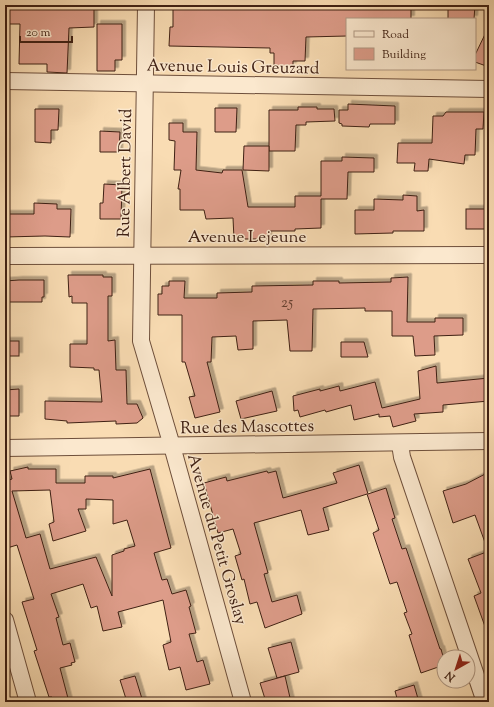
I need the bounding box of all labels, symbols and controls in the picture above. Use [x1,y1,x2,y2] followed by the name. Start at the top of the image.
[20,18,72,44] scale bar
[346,18,476,70] legend
[26,24,51,42] text: 20 m
[382,26,409,44] text: Road
[382,46,426,64] text: Building
[146,54,320,82] street label: Avenue Louis Greuzard
[113,108,139,238] street label: Rue Albert David
[188,226,306,250] street label: Avenue Lejeune
[281,293,293,314] house number: 25
[180,415,315,441] street label: Rue des Mascottes
[180,451,252,628] street label: Avenue du Petit Groslay
[436,649,476,689] north arrow
[442,667,460,686] text: N

